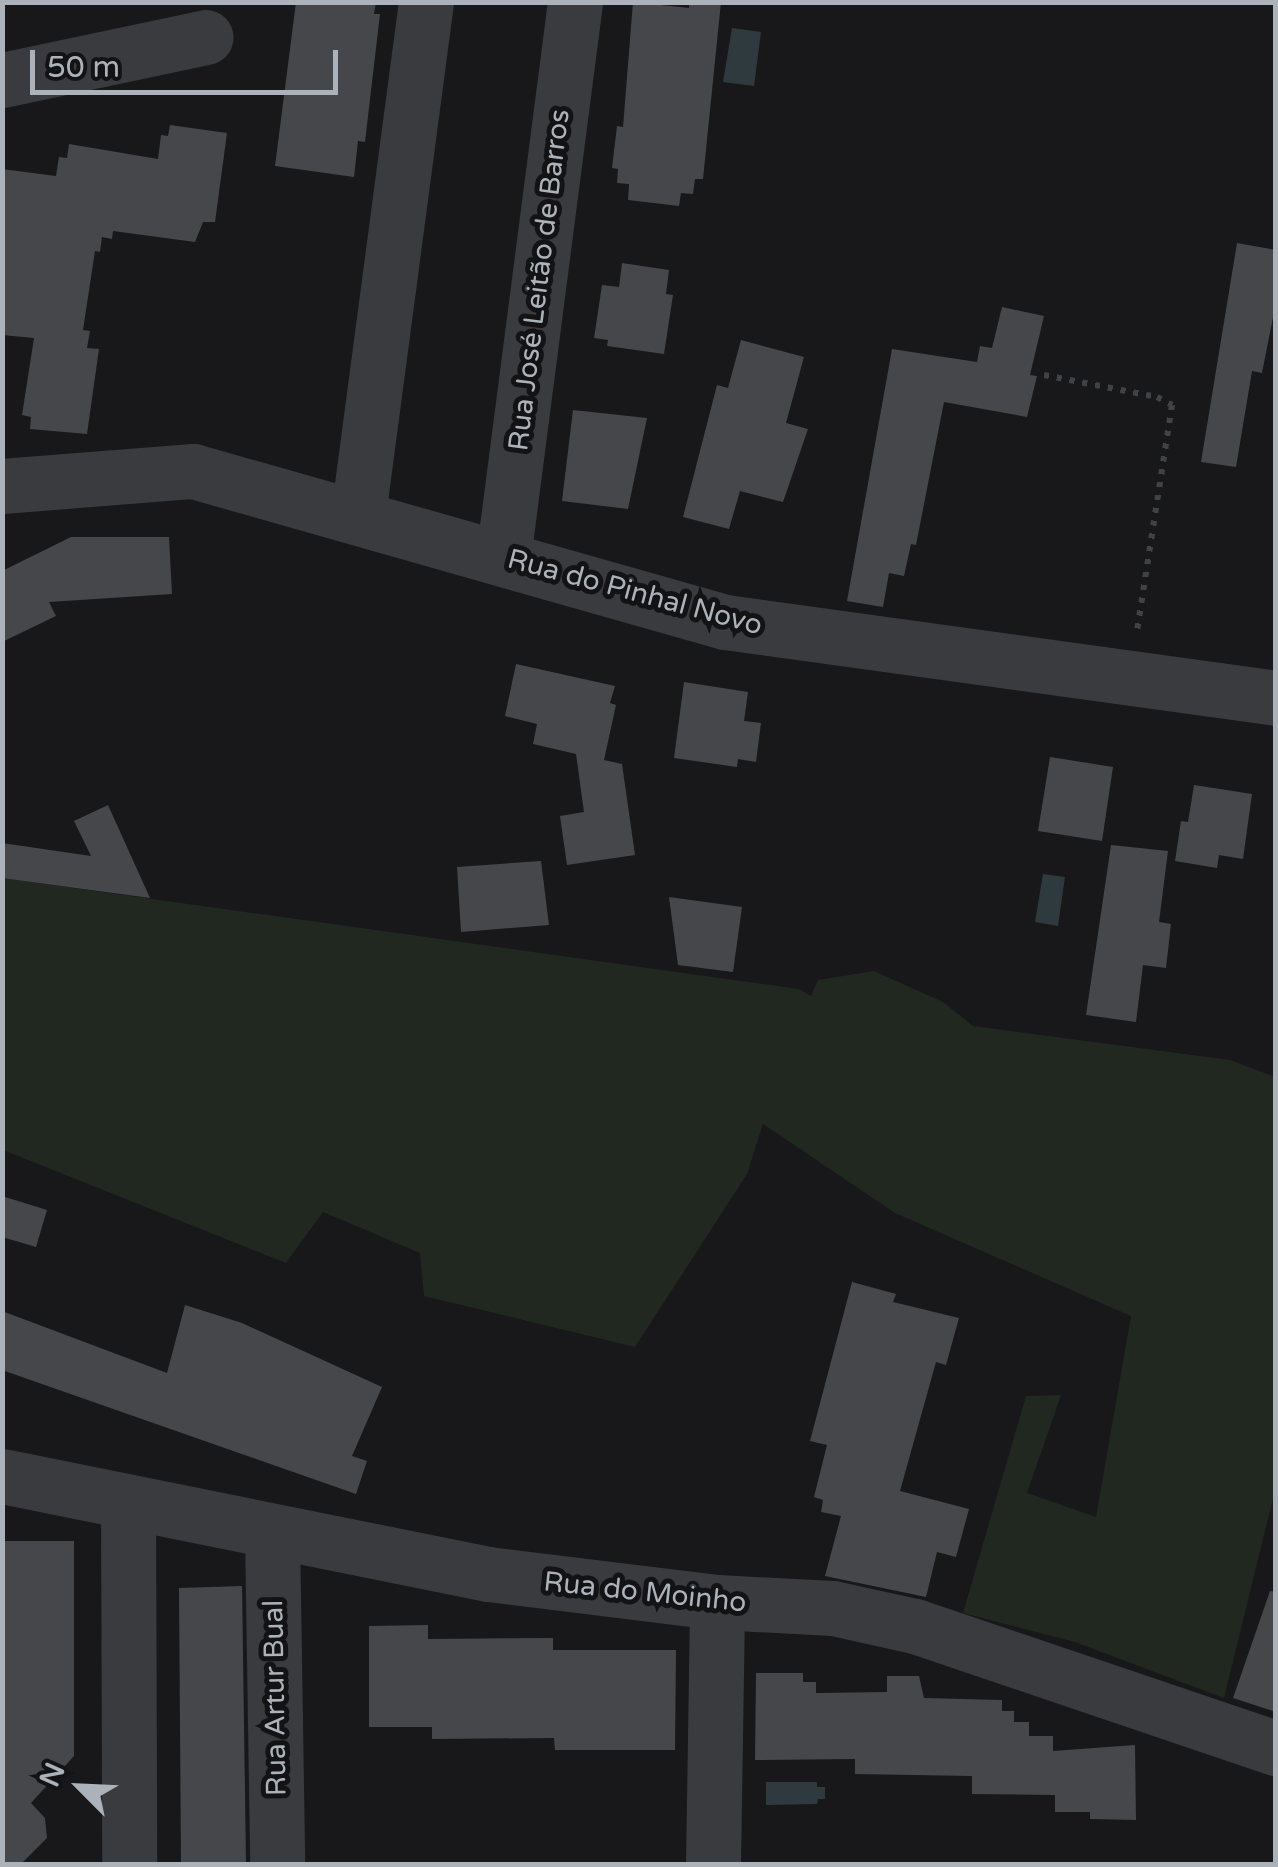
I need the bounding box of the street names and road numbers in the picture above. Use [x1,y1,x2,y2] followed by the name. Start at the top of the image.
[501,107,577,453] street label: Rua José Leitão de Barros
[504,542,766,642] street label: Rua do Pinhal Novo
[542,1565,748,1619] street label: Rua do Moinho
[256,1600,294,1796] street label: Rua Artur Bual

